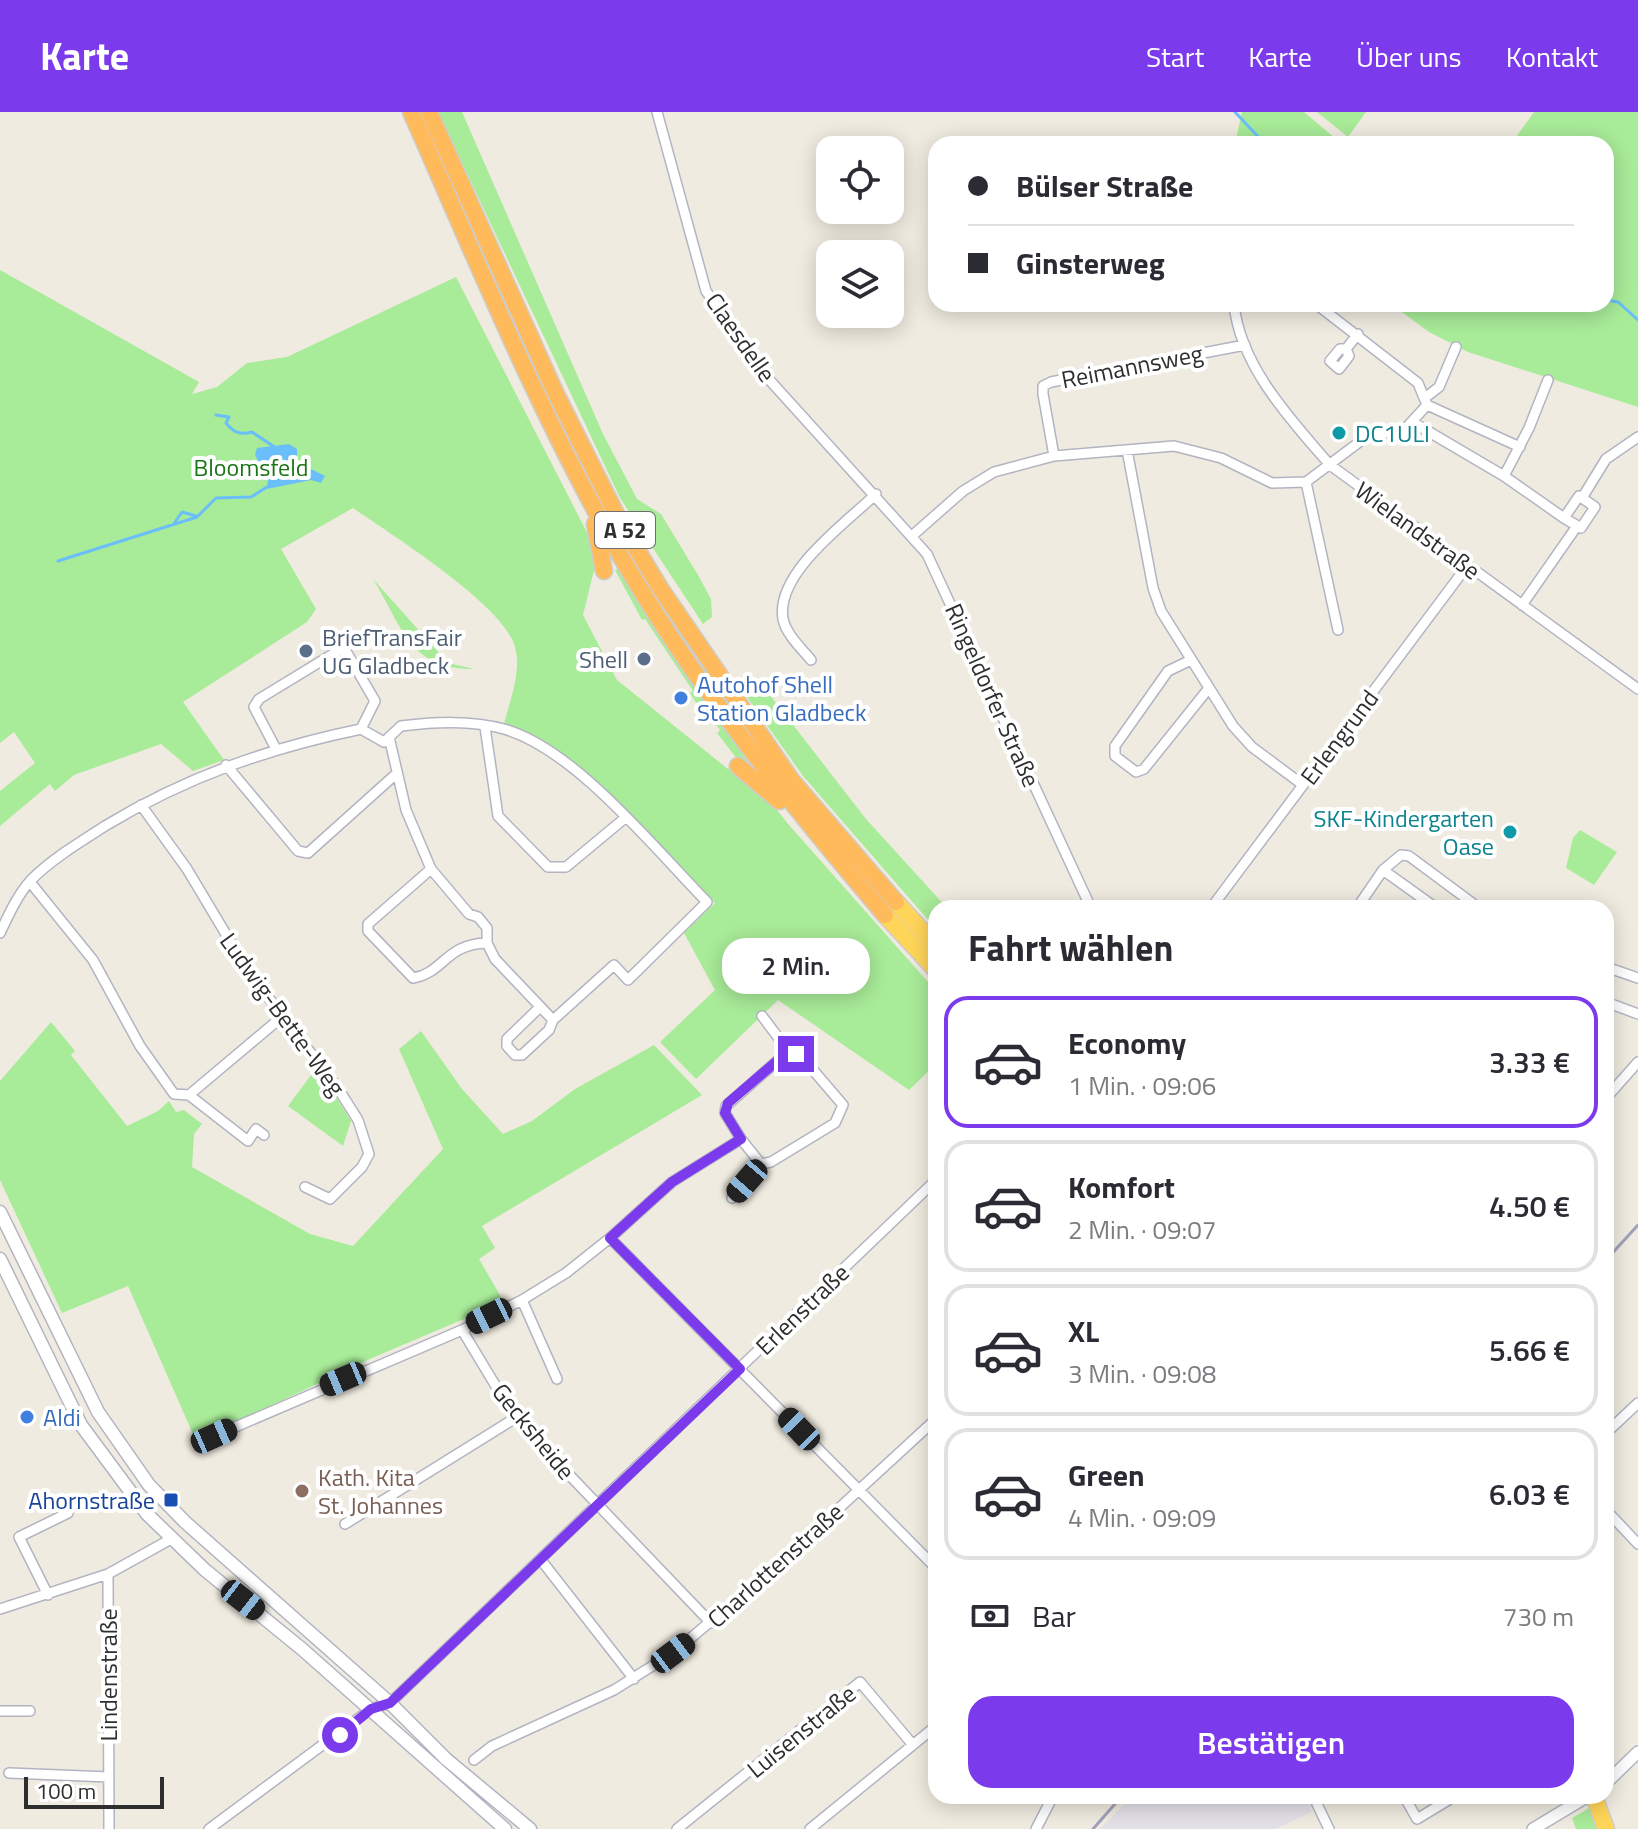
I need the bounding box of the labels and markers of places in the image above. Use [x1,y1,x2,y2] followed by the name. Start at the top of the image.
[1355,415,1430,451] place label: DC1ULI
[1330,424,1348,442] marker: DC1ULI
[322,619,462,683] place label: BriefTransFair UG Gladbeck
[579,641,628,677] place label: Shell
[297,642,315,660] marker: BriefTransFair UG Gladbeck
[635,650,653,668] marker: Shell
[697,666,867,730] place label: Autohof Shell Station Gladbeck
[672,689,690,707] marker: Autohof Shell Station Gladbeck
[1313,800,1494,864] place label: SKF-Kindergarten Oase
[1501,823,1519,841] marker: SKF-Kindergarten Oase
[43,1399,81,1435] place label: Aldi
[18,1408,36,1426] marker: Aldi
[318,1459,443,1523] place label: Kath. Kita St. Johannes
[28,1482,155,1518] place label: Ahornstraße
[293,1482,311,1500] marker: Kath. Kita St. Johannes
[162,1491,180,1509] marker: Ahornstraße

